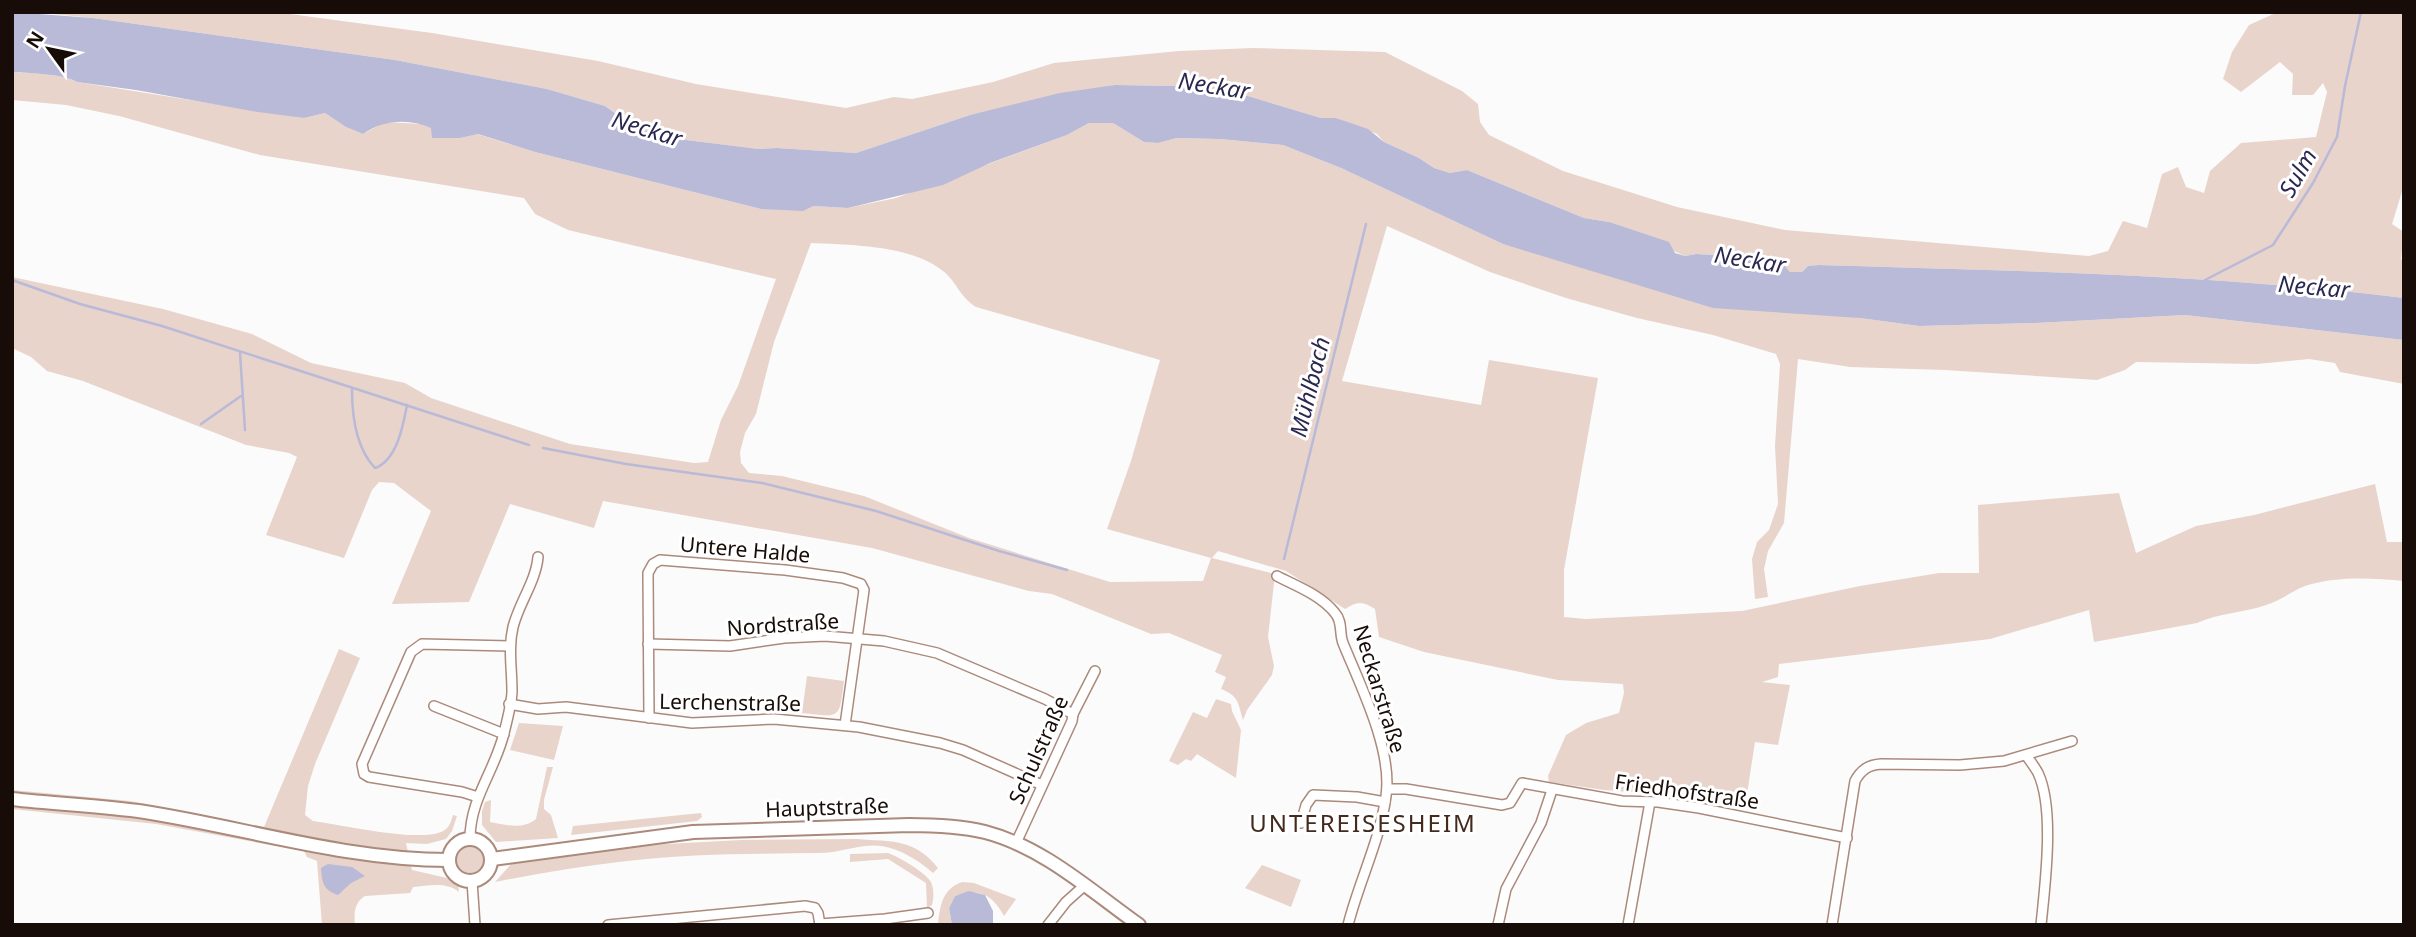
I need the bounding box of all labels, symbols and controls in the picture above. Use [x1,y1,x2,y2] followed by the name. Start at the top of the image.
[14,14,84,84] north arrow
[20,26,50,53] text: N
[1176,64,1253,107] water label: Neckar
[608,102,687,154] water label: Neckar
[2271,142,2324,203] water label: Sulm
[1712,238,1789,281] water label: Neckar
[2277,267,2352,305] water label: Neckar
[1281,333,1337,440] water label: Mühlbach
[679,529,811,569] street label: Untere Halde
[726,606,840,642] street label: Nordstraße
[1347,621,1413,756] street label: Neckarstraße
[659,687,801,717] street label: Lerchenstraße
[1002,691,1074,808] street label: Schulstraße
[1613,767,1761,815] street label: Friedhofstraße
[765,791,889,823] street label: Hauptstraße
[1249,806,1477,839] district label: UNTEREISESHEIM

